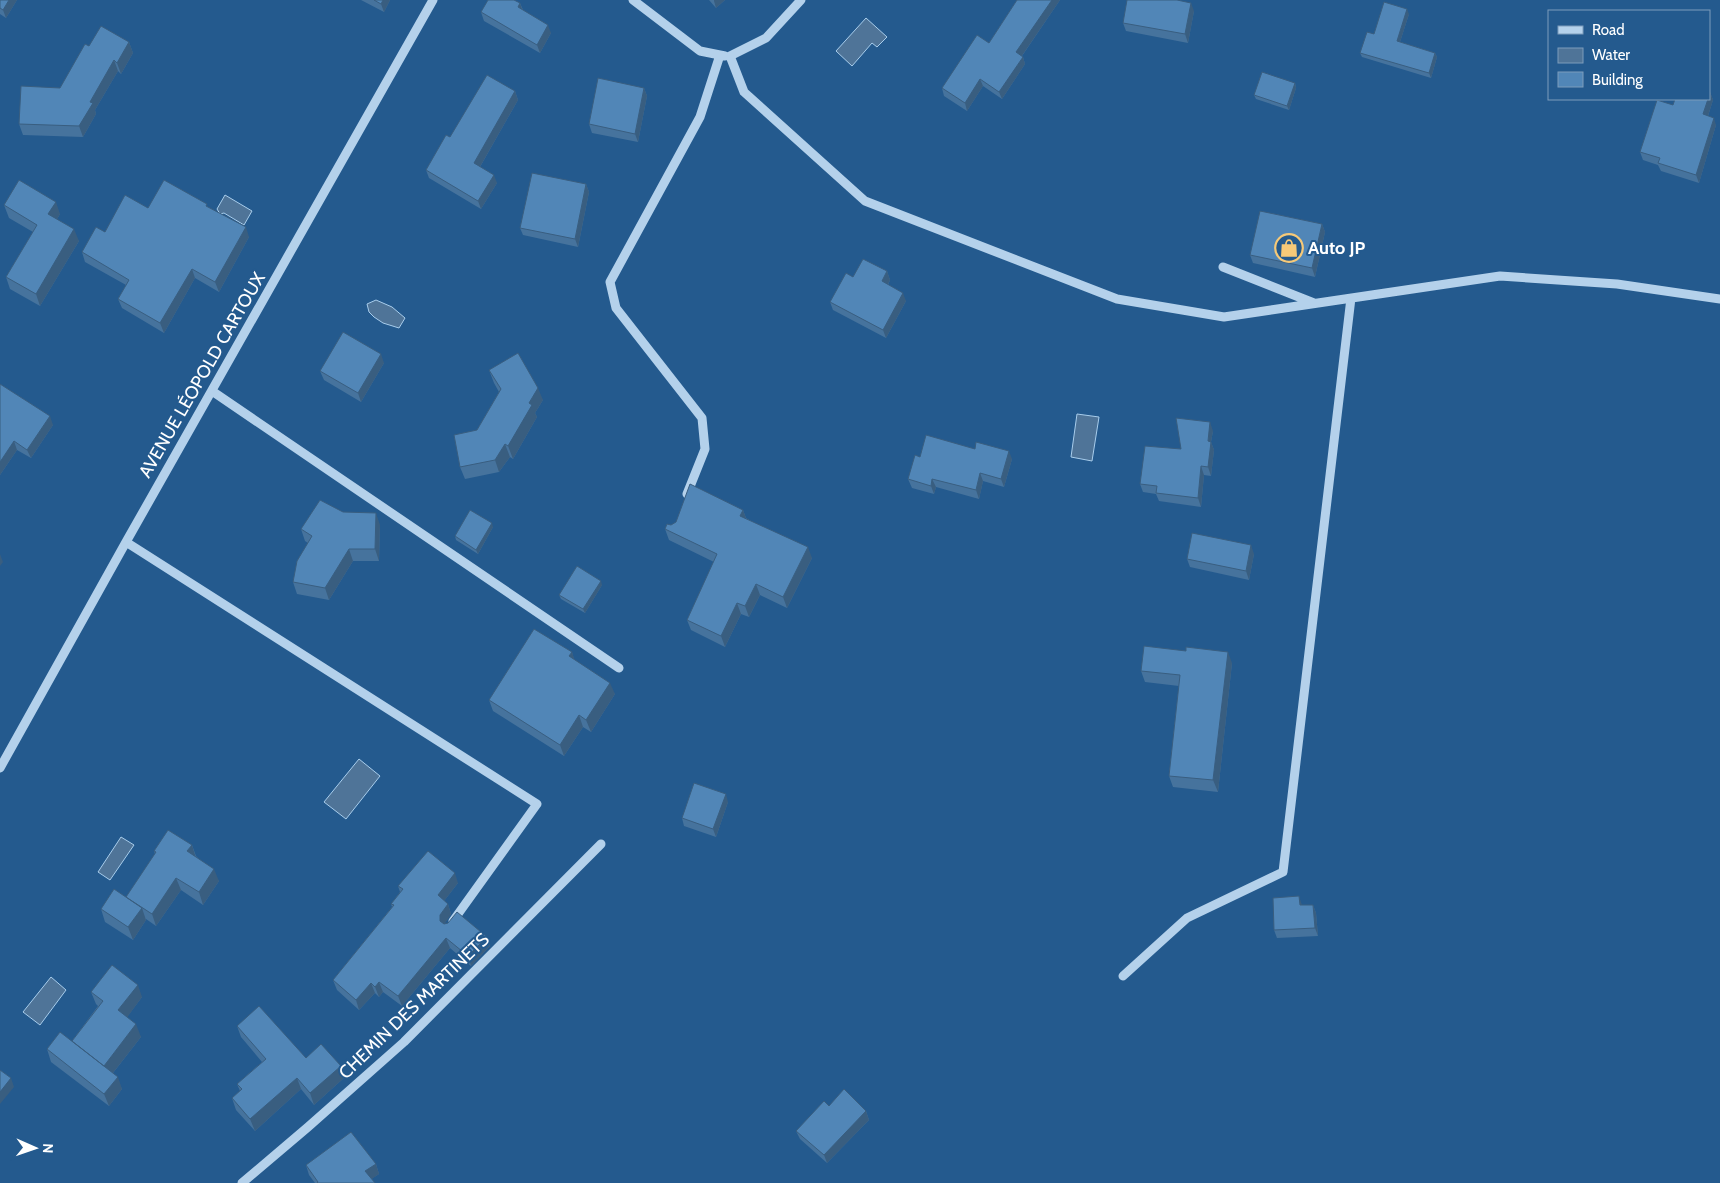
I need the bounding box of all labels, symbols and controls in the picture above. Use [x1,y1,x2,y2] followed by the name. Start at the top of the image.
[1548,10,1710,100] legend
[1592,21,1625,39] text: Road
[1592,46,1630,64] text: Water
[1592,71,1643,89] text: Building
[1274,233,1304,263] shop icon: Auto JP
[1308,237,1365,259] place label: Auto JP
[134,268,270,482] street label: AVENUE LÉOPOLD CARTOUX
[334,928,494,1084] street label: CHEMIN DES MARTINETS
[10,1123,60,1173] north arrow
[39,1143,57,1154] text: N

